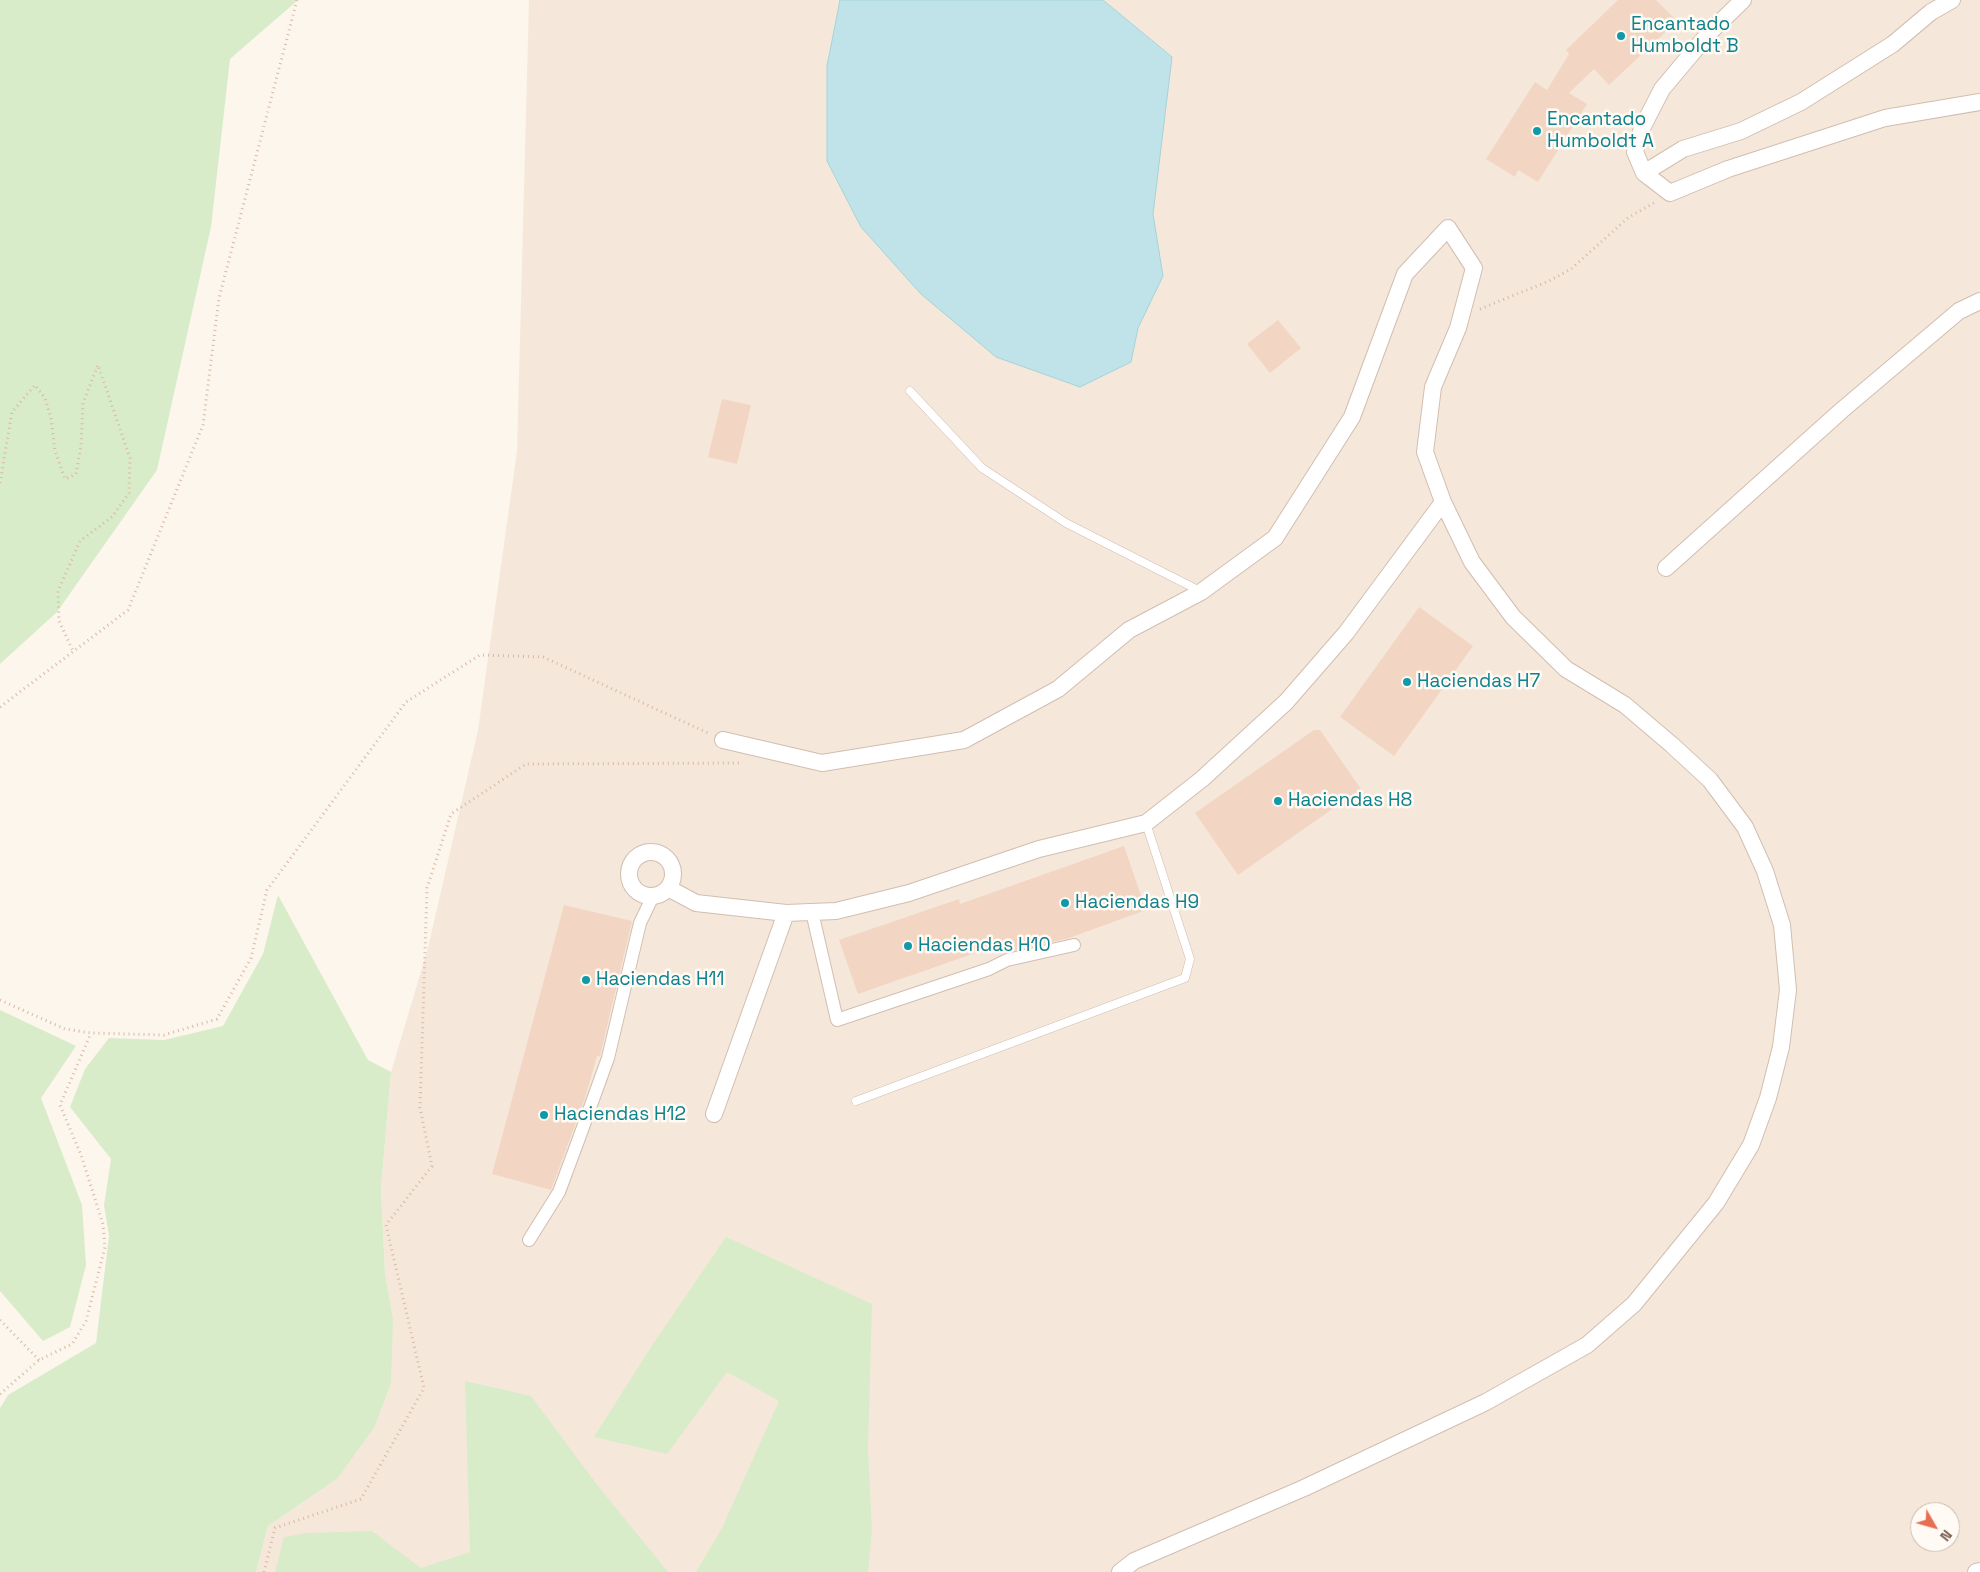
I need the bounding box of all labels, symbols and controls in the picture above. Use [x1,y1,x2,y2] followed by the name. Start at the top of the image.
[1631,14,1738,58] place label: Encantado Humboldt B
[1615,30,1627,42] marker: Encantado Humboldt B
[1547,109,1654,153] place label: Encantado Humboldt A
[1531,125,1543,137] marker: Encantado Humboldt A
[1417,671,1540,693] place label: Haciendas H7
[1401,676,1413,688] marker: Haciendas H7
[1288,790,1412,812] place label: Haciendas H8
[1272,795,1284,807] marker: Haciendas H8
[1075,892,1199,914] place label: Haciendas H9
[1059,897,1071,909] marker: Haciendas H9
[918,935,1051,957] place label: Haciendas H10
[902,940,914,952] marker: Haciendas H10
[596,969,724,991] place label: Haciendas H11
[580,974,592,986] marker: Haciendas H11
[554,1104,686,1126] place label: Haciendas H12
[538,1109,550,1121] marker: Haciendas H12
[1910,1502,1960,1552] north arrow
[1936,1526,1956,1545] text: N

